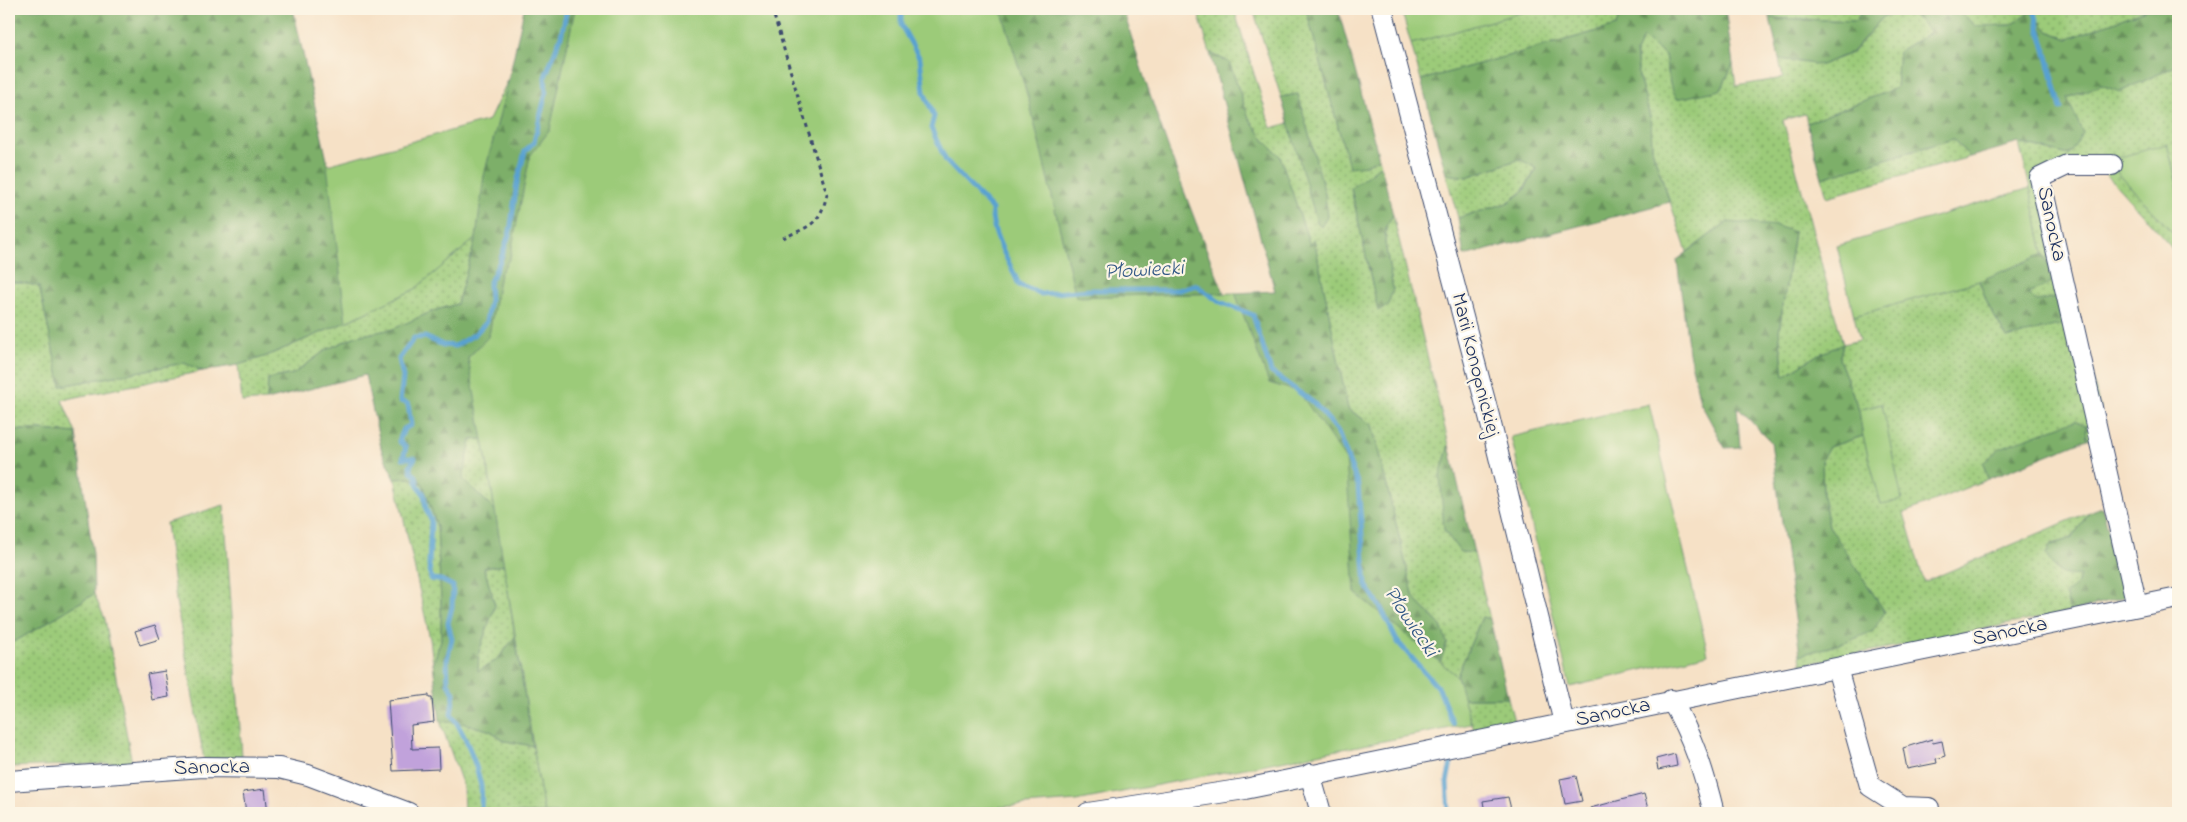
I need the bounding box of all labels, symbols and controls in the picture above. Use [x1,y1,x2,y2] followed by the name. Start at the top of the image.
[2028,184,2074,264] street label: Sanocka
[1103,253,1187,289] water label: Płowiecki
[1443,290,1508,441] street label: Marii Konopnickiej
[1375,580,1447,666] water label: Płowiecki
[1970,609,2050,655] street label: Sanocka
[1573,690,1653,736] street label: Sanocka
[174,752,250,784] street label: Sanocka

